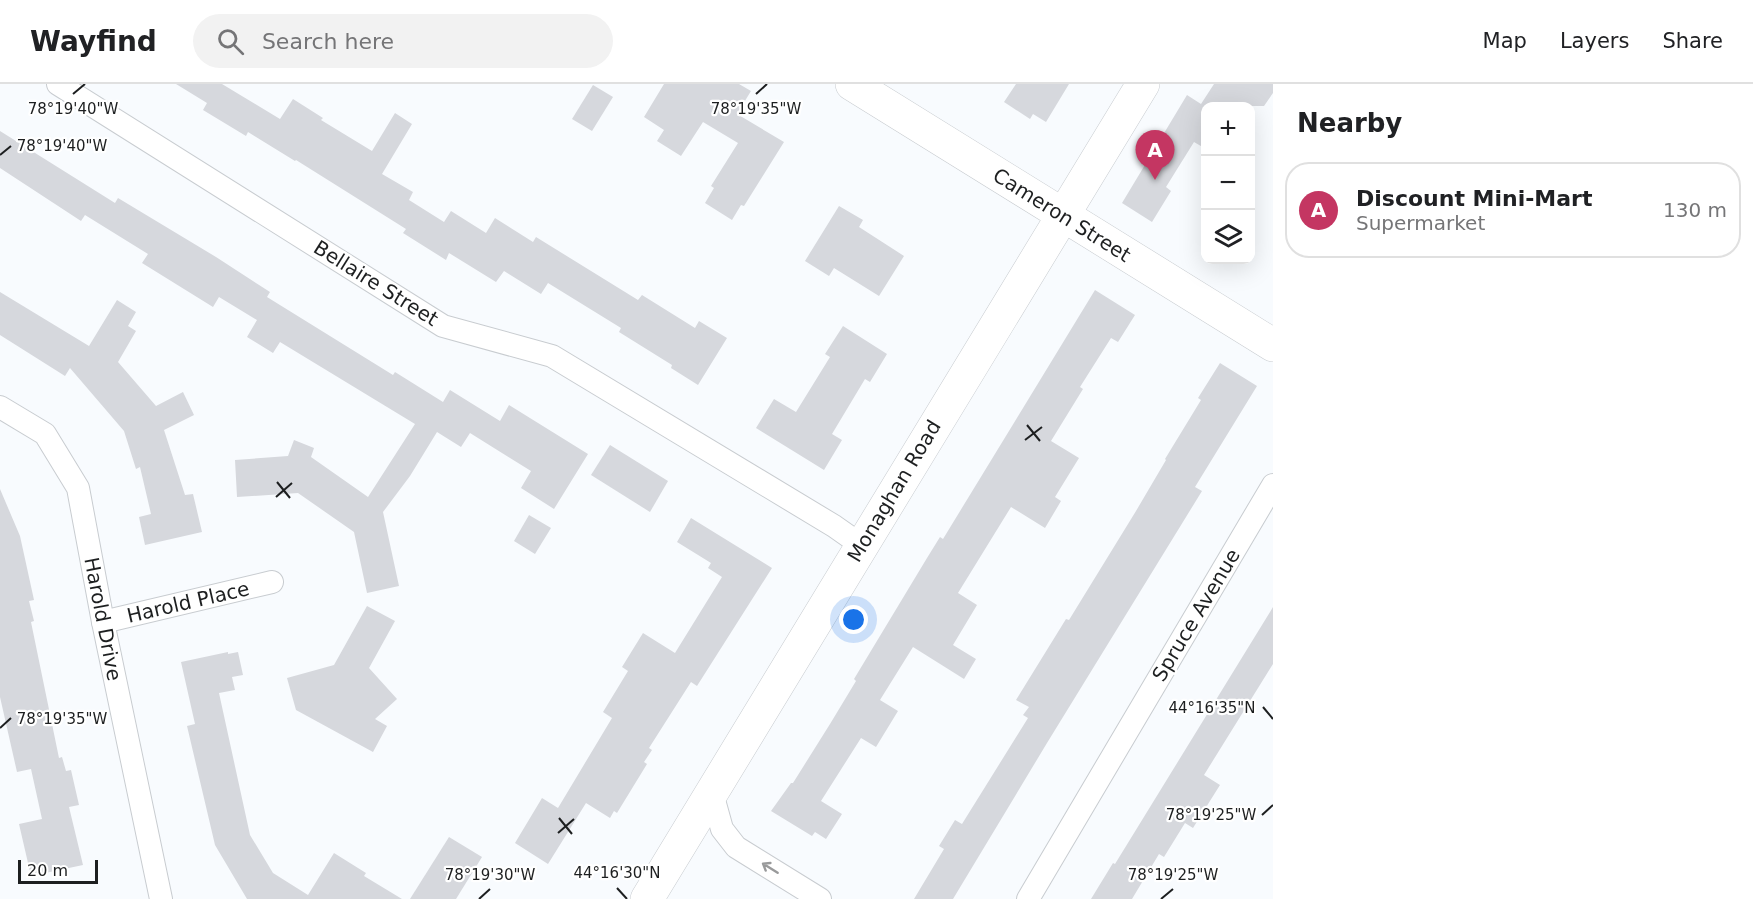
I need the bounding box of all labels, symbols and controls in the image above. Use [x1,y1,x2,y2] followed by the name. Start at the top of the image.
[193,14,613,68] search box
[30,25,157,58] text: Wayfind
[214,25,247,58] icon: search
[262,29,394,54] text: Search here
[1483,29,1527,53] text: Map
[1560,29,1629,53] text: Layers
[1662,29,1723,53] text: Share
[28,100,118,118] text: 78°19'40"W
[711,100,801,118] text: 78°19'35"W
[1201,102,1255,264] map controls
[1201,102,1255,156] button: +
[1297,108,1402,138] text: Nearby
[1136,130,1174,180] pin: A
[17,137,107,155] text: 78°19'40"W
[1201,156,1255,210] button: −
[989,163,1135,267] street label: Cameron Street
[1356,186,1592,211] text: Discount Mini-Mart
[1311,198,1326,222] text: A
[1663,198,1727,222] text: 130 m
[1201,210,1255,264] button: layers
[1356,211,1485,235] text: Supermarket
[309,235,443,331] street label: Bellaire Street
[842,416,946,566] street label: Monaghan Road
[1147,544,1245,686] street label: Spruce Avenue
[79,555,127,683] street label: Harold Drive
[124,576,252,628] street label: Harold Place
[839,605,868,634] your location
[1168,699,1256,717] text: 44°16'35"N
[17,710,107,728] text: 78°19'35"W
[1166,806,1256,824] text: 78°19'25"W
[18,857,98,884] scale bar
[27,861,68,880] text: 20 m
[762,862,779,874] one-way arrow
[573,864,661,882] text: 44°16'30"N
[445,866,535,884] text: 78°19'30"W
[1128,866,1218,884] text: 78°19'25"W

